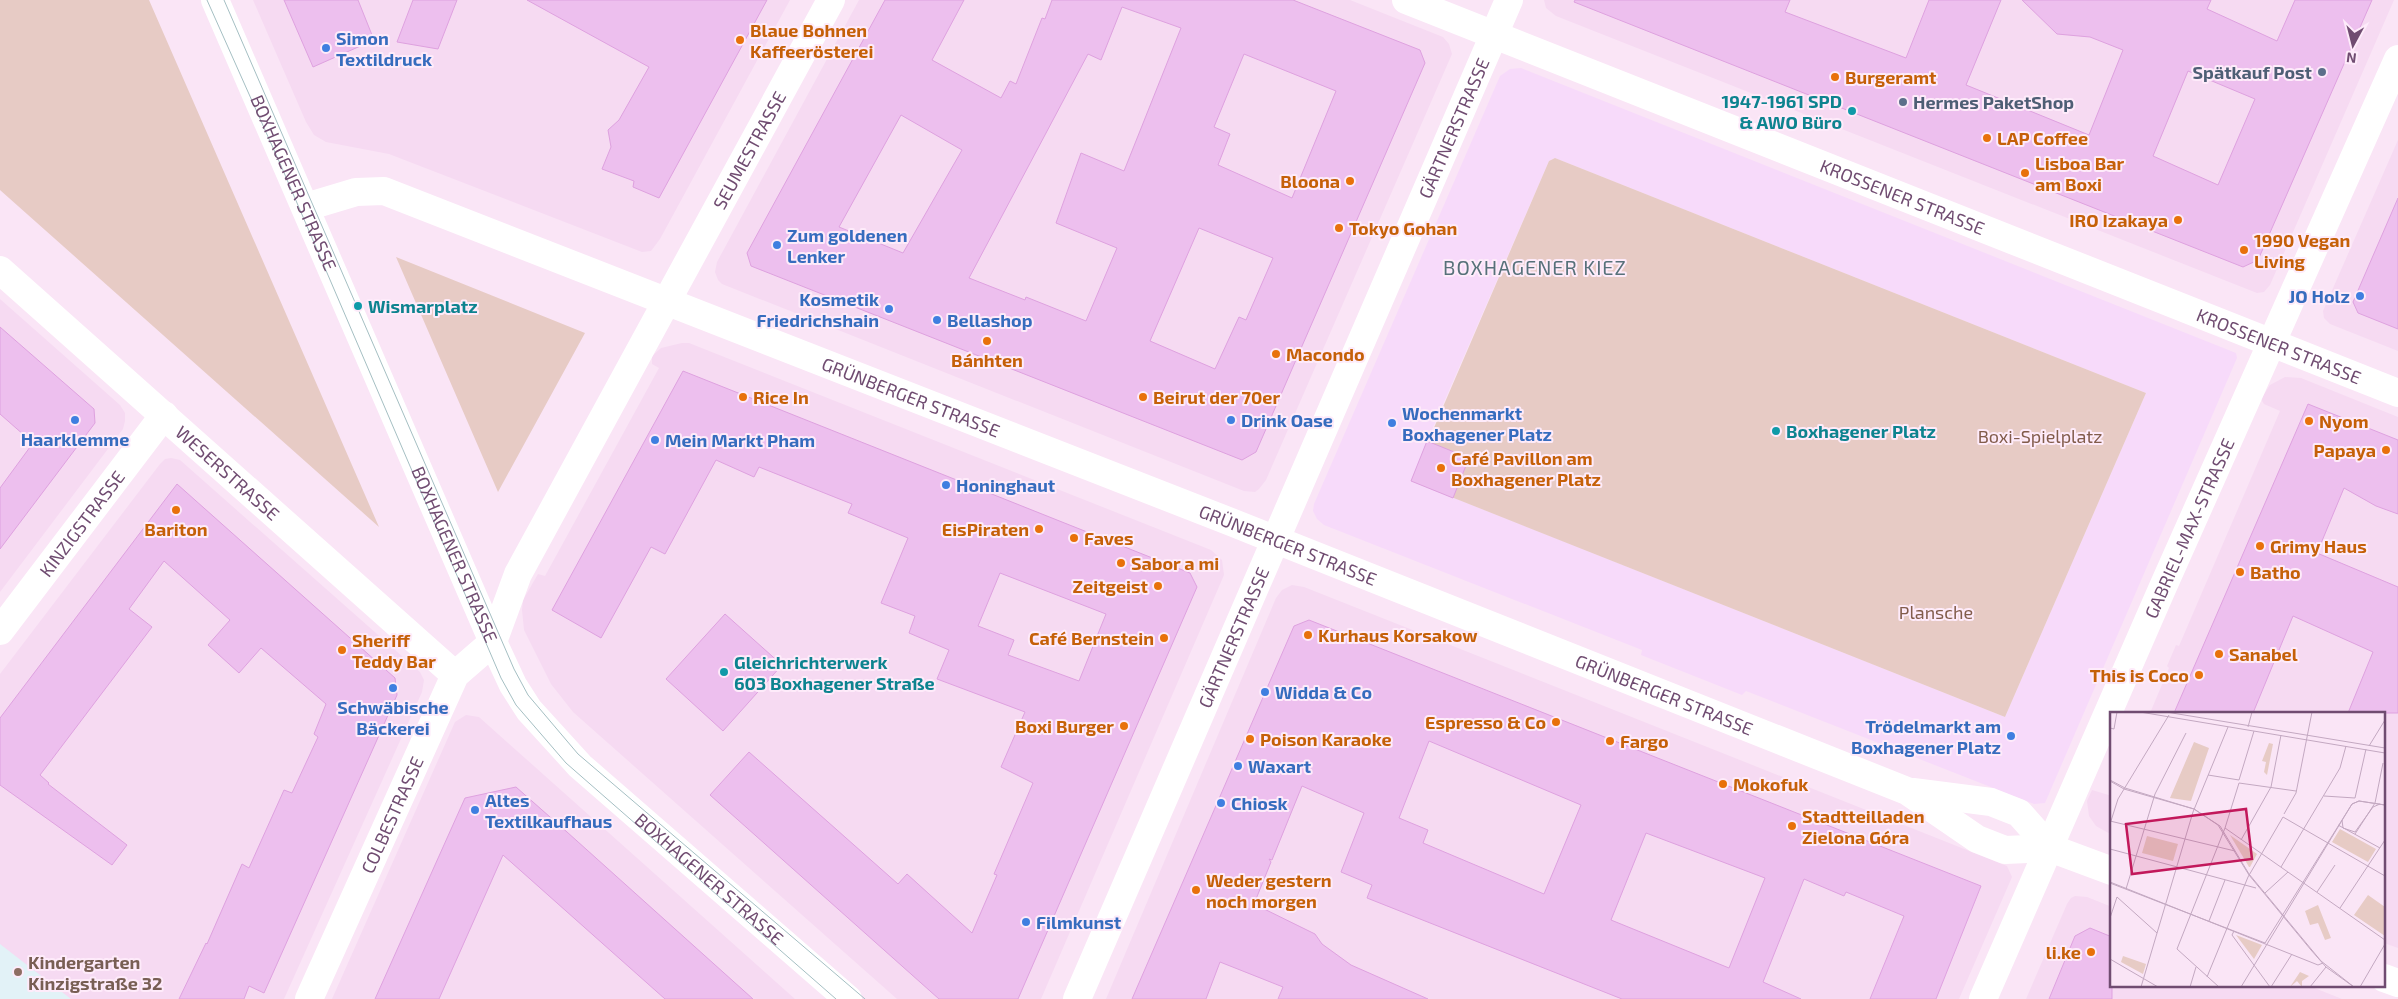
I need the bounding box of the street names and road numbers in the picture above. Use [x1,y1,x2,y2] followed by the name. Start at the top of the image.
[1414,54,1494,202] street label: GÄRTNERSTRASSE
[708,87,790,213] street label: SEUMESTRASSE
[246,91,342,274] street label: BOXHAGENER STRASSE
[1817,154,1988,239] street label: KROSSENER STRASSE
[2193,303,2365,388] street label: KROSSENER STRASSE
[819,352,1003,442] street label: GRÜNBERGER STRASSE
[171,421,284,525] street label: WESERSTRASSE
[2140,435,2239,622] street label: GABRIEL-MAX-STRASSE
[407,463,503,646] street label: BOXHAGENER STRASSE
[34,466,129,581] street label: KINZIGSTRASSE
[1196,500,1380,590] street label: GRÜNBERGER STRASSE
[1193,564,1273,711] street label: GÄRTNERSTRASSE
[1572,649,1756,740] street label: GRÜNBERGER STRASSE
[356,753,428,877] street label: COLBESTRASSE
[631,808,788,949] street label: BOXHAGENER STRASSE

